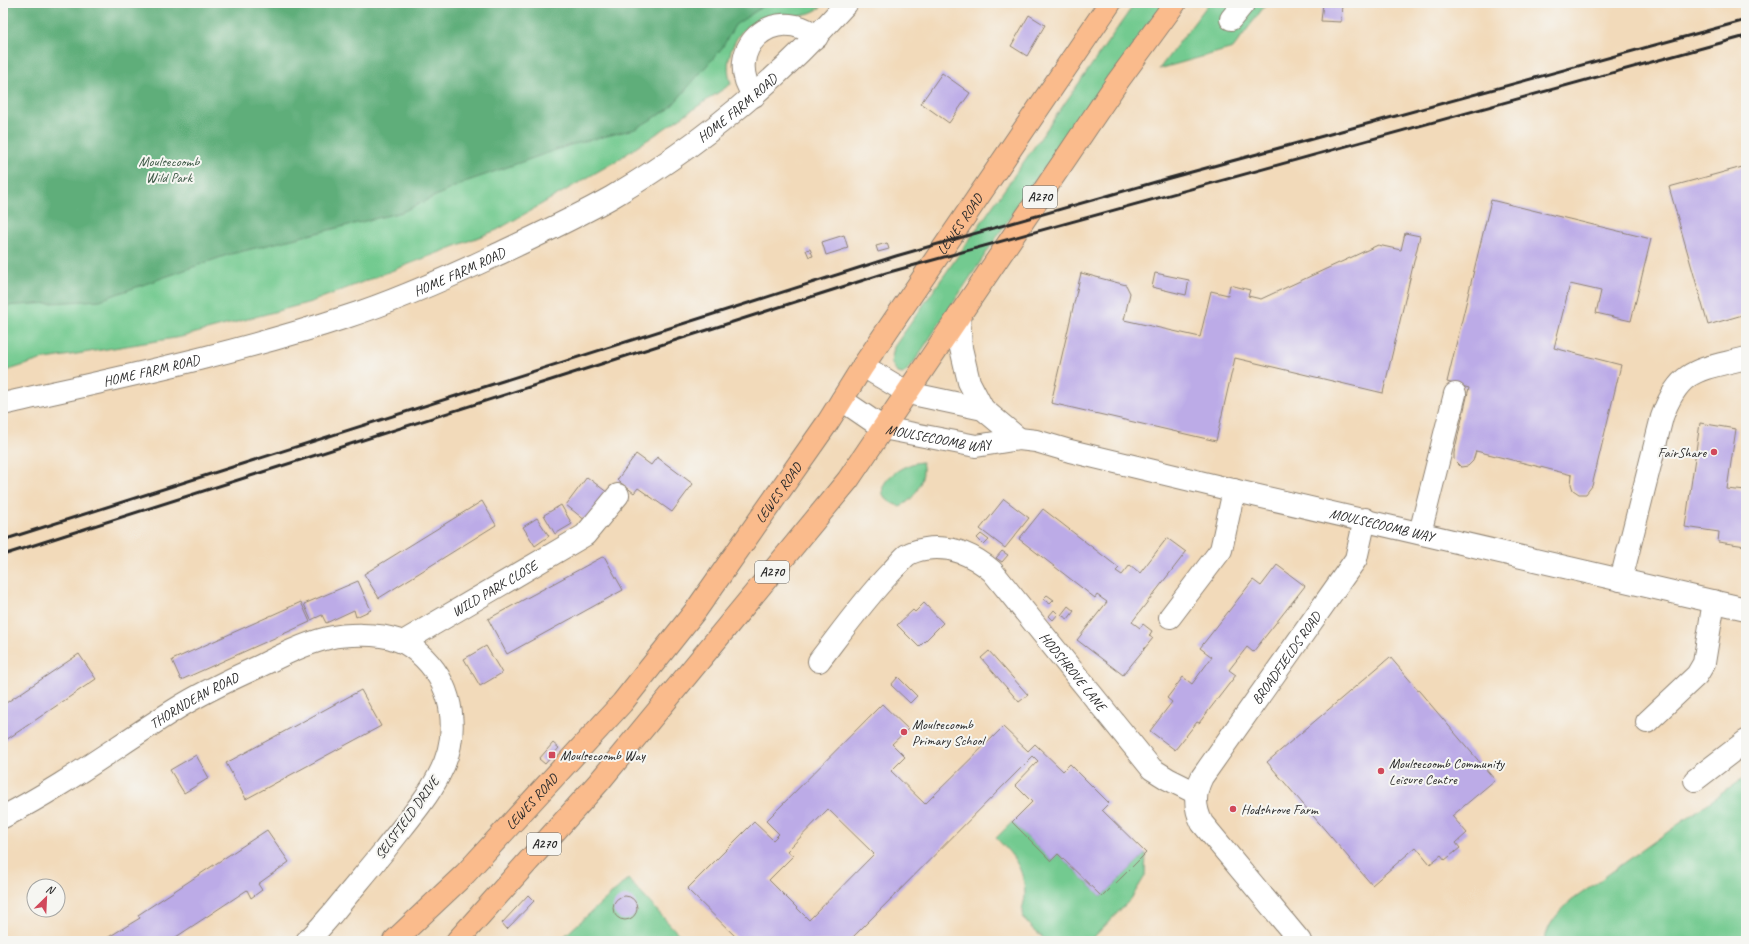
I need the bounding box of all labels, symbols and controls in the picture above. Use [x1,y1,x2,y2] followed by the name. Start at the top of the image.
[694,69,782,146] street label: HOME FARM ROAD
[139,153,200,186] park label: Moulsecoomb Wild Park
[1023,186,1057,208] road number: A270
[933,190,987,258] street label: LEWES ROAD
[411,243,509,300] street label: HOME FARM ROAD
[101,350,203,390] street label: HOME FARM ROAD
[884,420,994,455] street label: MOULSECOOMB WAY
[1658,444,1707,461] place label: FairShare
[1709,447,1719,457] marker: FairShare
[751,459,806,526] street label: LEWES ROAD
[1328,504,1438,545] street label: MOULSECOOMB WAY
[449,556,542,620] street label: WILD PARK CLOSE
[755,561,789,583] road number: A270
[1248,607,1325,707] street label: BROADFIELDS ROAD
[1036,629,1112,716] street label: HODSHROVE LANE
[146,668,242,732] street label: THORNDEAN ROAD
[912,716,987,749] place label: Moulsecoomb Primary School
[899,727,909,737] marker: Moulsecoomb Primary School
[560,747,646,764] place label: Moulsecoomb Way
[547,750,557,760] marker: Moulsecoomb Way
[1389,755,1505,788] place label: Moulsecoomb Community Leisure Centre
[1376,766,1386,776] marker: Moulsecoomb Community Leisure Centre
[502,769,562,833] street label: LEWES ROAD
[371,771,444,863] street label: SELSFIELD DRIVE
[1241,801,1319,818] place label: Hodshrove Farm
[1228,804,1238,814] marker: Hodshrove Farm
[527,833,561,855] road number: A270
[26,878,66,918] north arrow
[44,881,58,898] text: N

